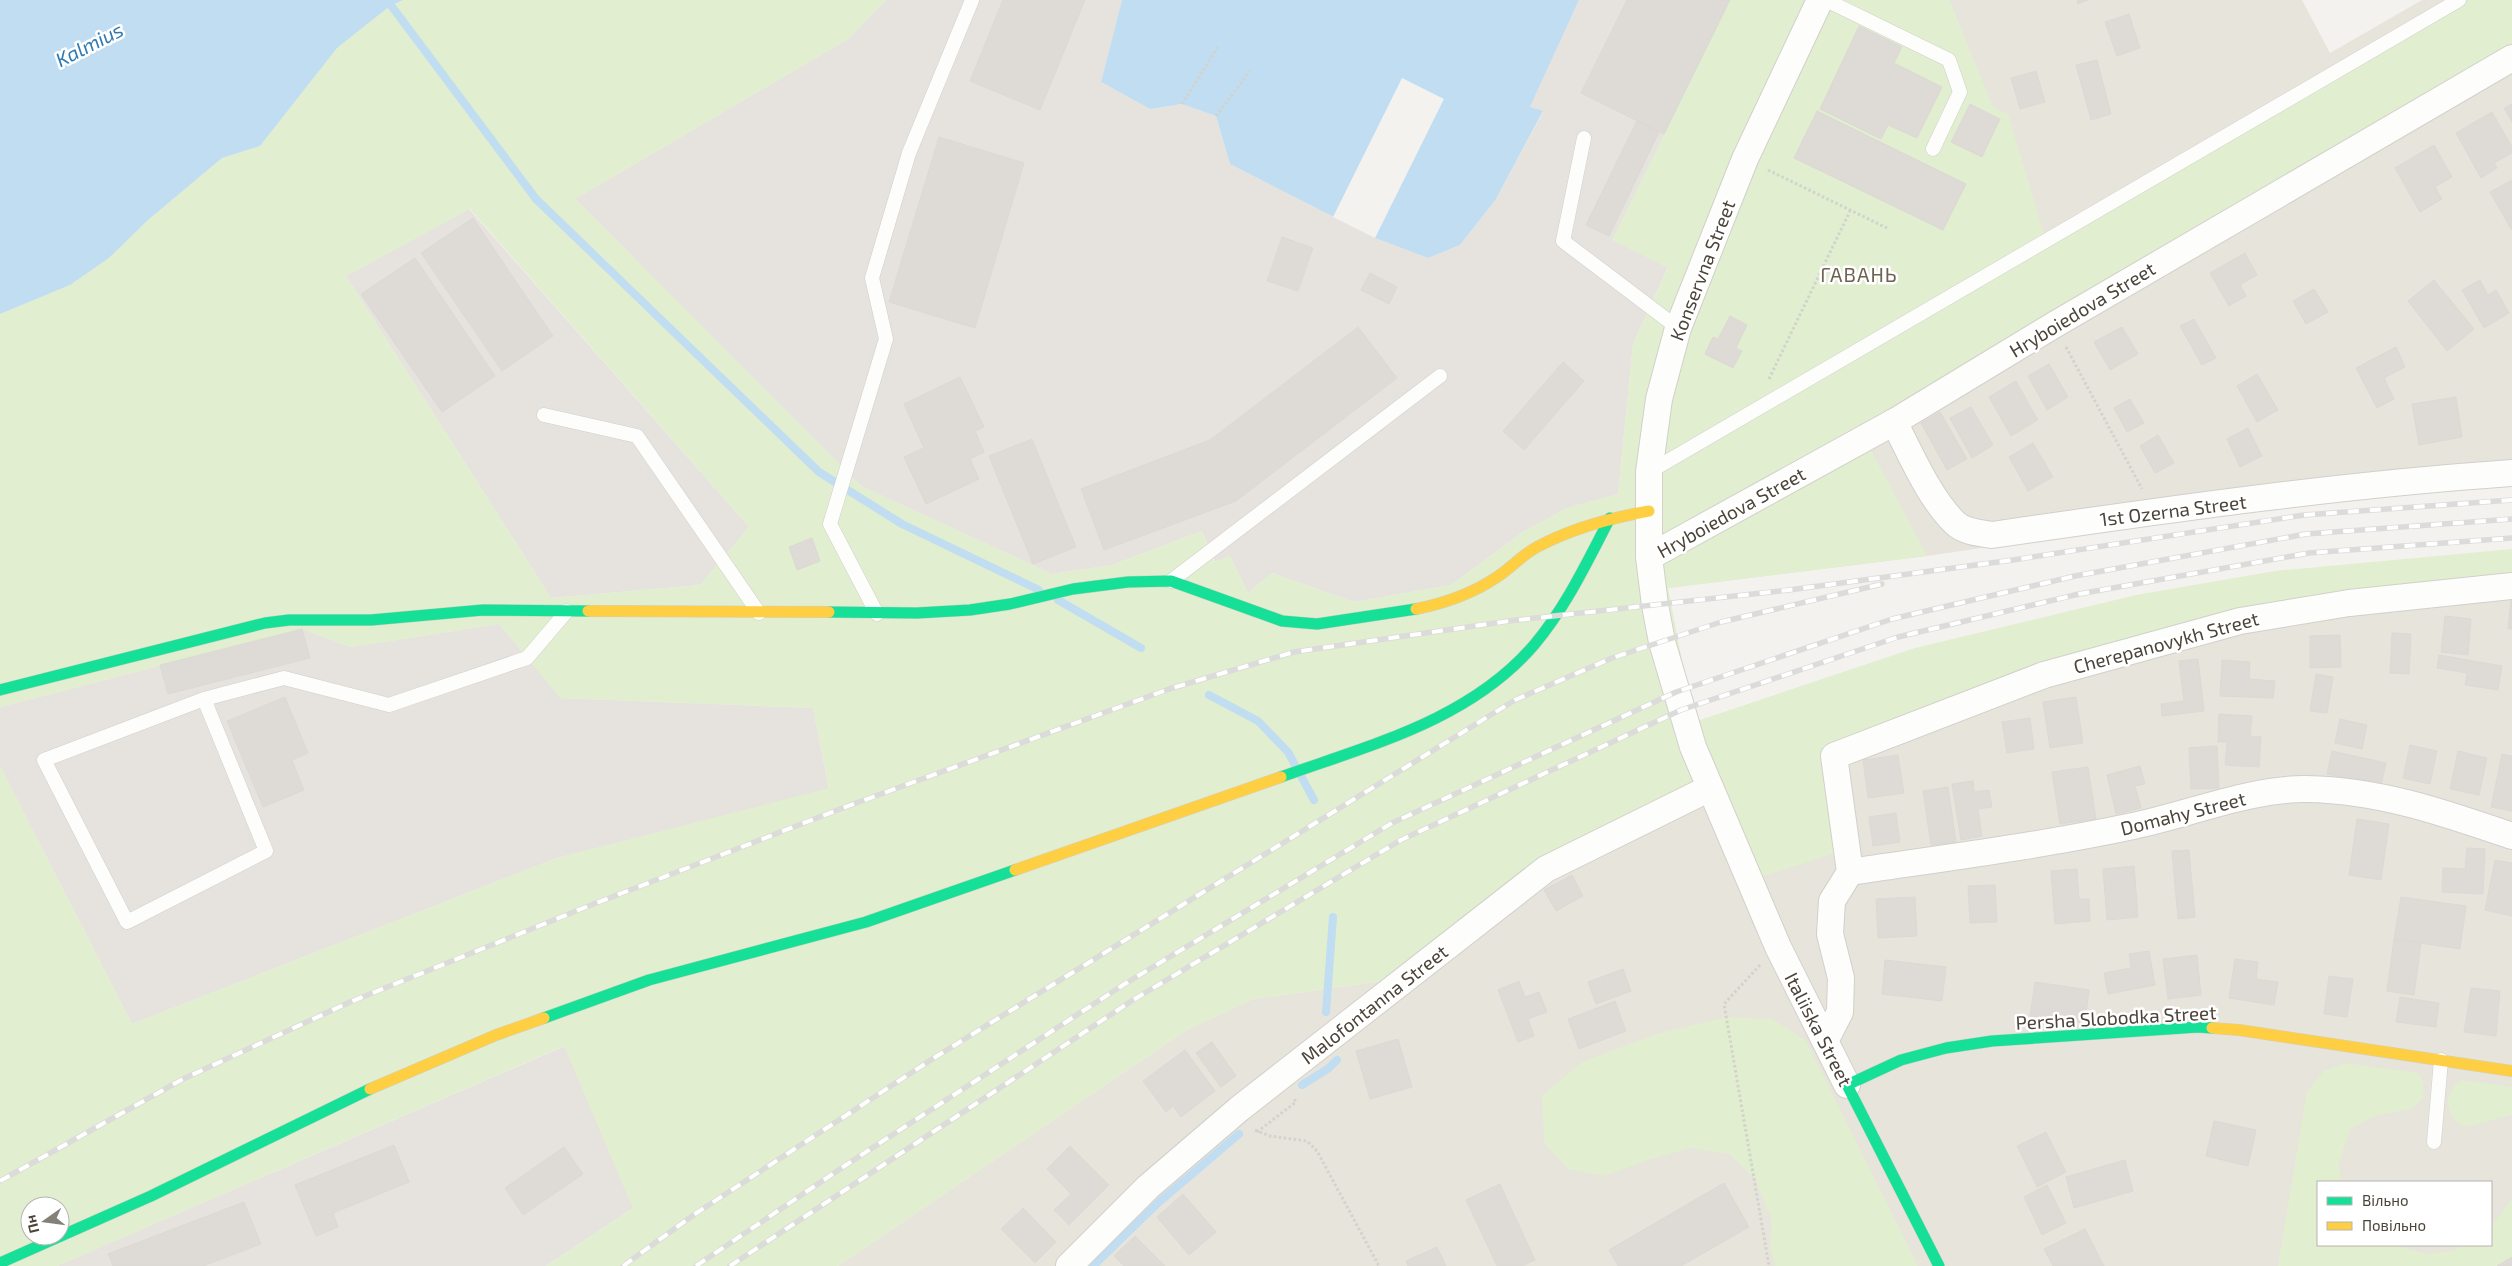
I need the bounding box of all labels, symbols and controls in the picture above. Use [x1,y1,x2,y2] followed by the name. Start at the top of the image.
[51,17,127,71] water label: Kalmius
[1665,196,1739,344] street label: Konservna Street
[2005,256,2159,362] street label: Hryboiedova Street
[1820,262,1898,286] district label: ГАВАНЬ
[1653,462,1809,562] street label: Hryboiedova Street
[2098,490,2248,530] street label: 1st Ozerna Street
[2071,606,2261,678] street label: Cherepanovykh Street
[2118,786,2248,840] street label: Domahy Street
[1296,940,1452,1068] street label: Malofontanna Street
[1780,968,1858,1090] street label: Italiiska Street
[2015,1000,2217,1034] street label: Persha Slobodka Street
[2317,1181,2492,1246] legend
[2362,1191,2409,1209] text: Вільно
[20,1196,70,1246] north arrow
[21,1213,42,1235] text: Пн
[2362,1216,2426,1234] text: Повільно

